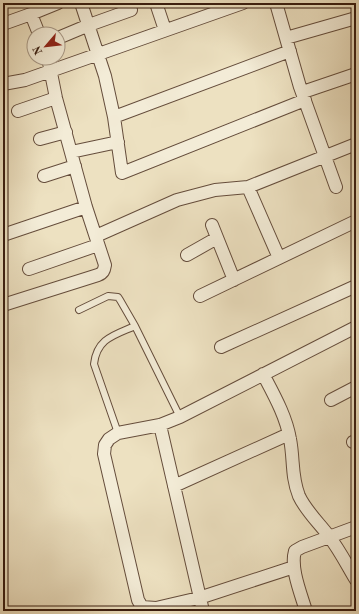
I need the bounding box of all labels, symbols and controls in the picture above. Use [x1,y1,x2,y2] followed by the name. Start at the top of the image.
[26,26,66,66] north arrow
[31,43,45,56] text: N

